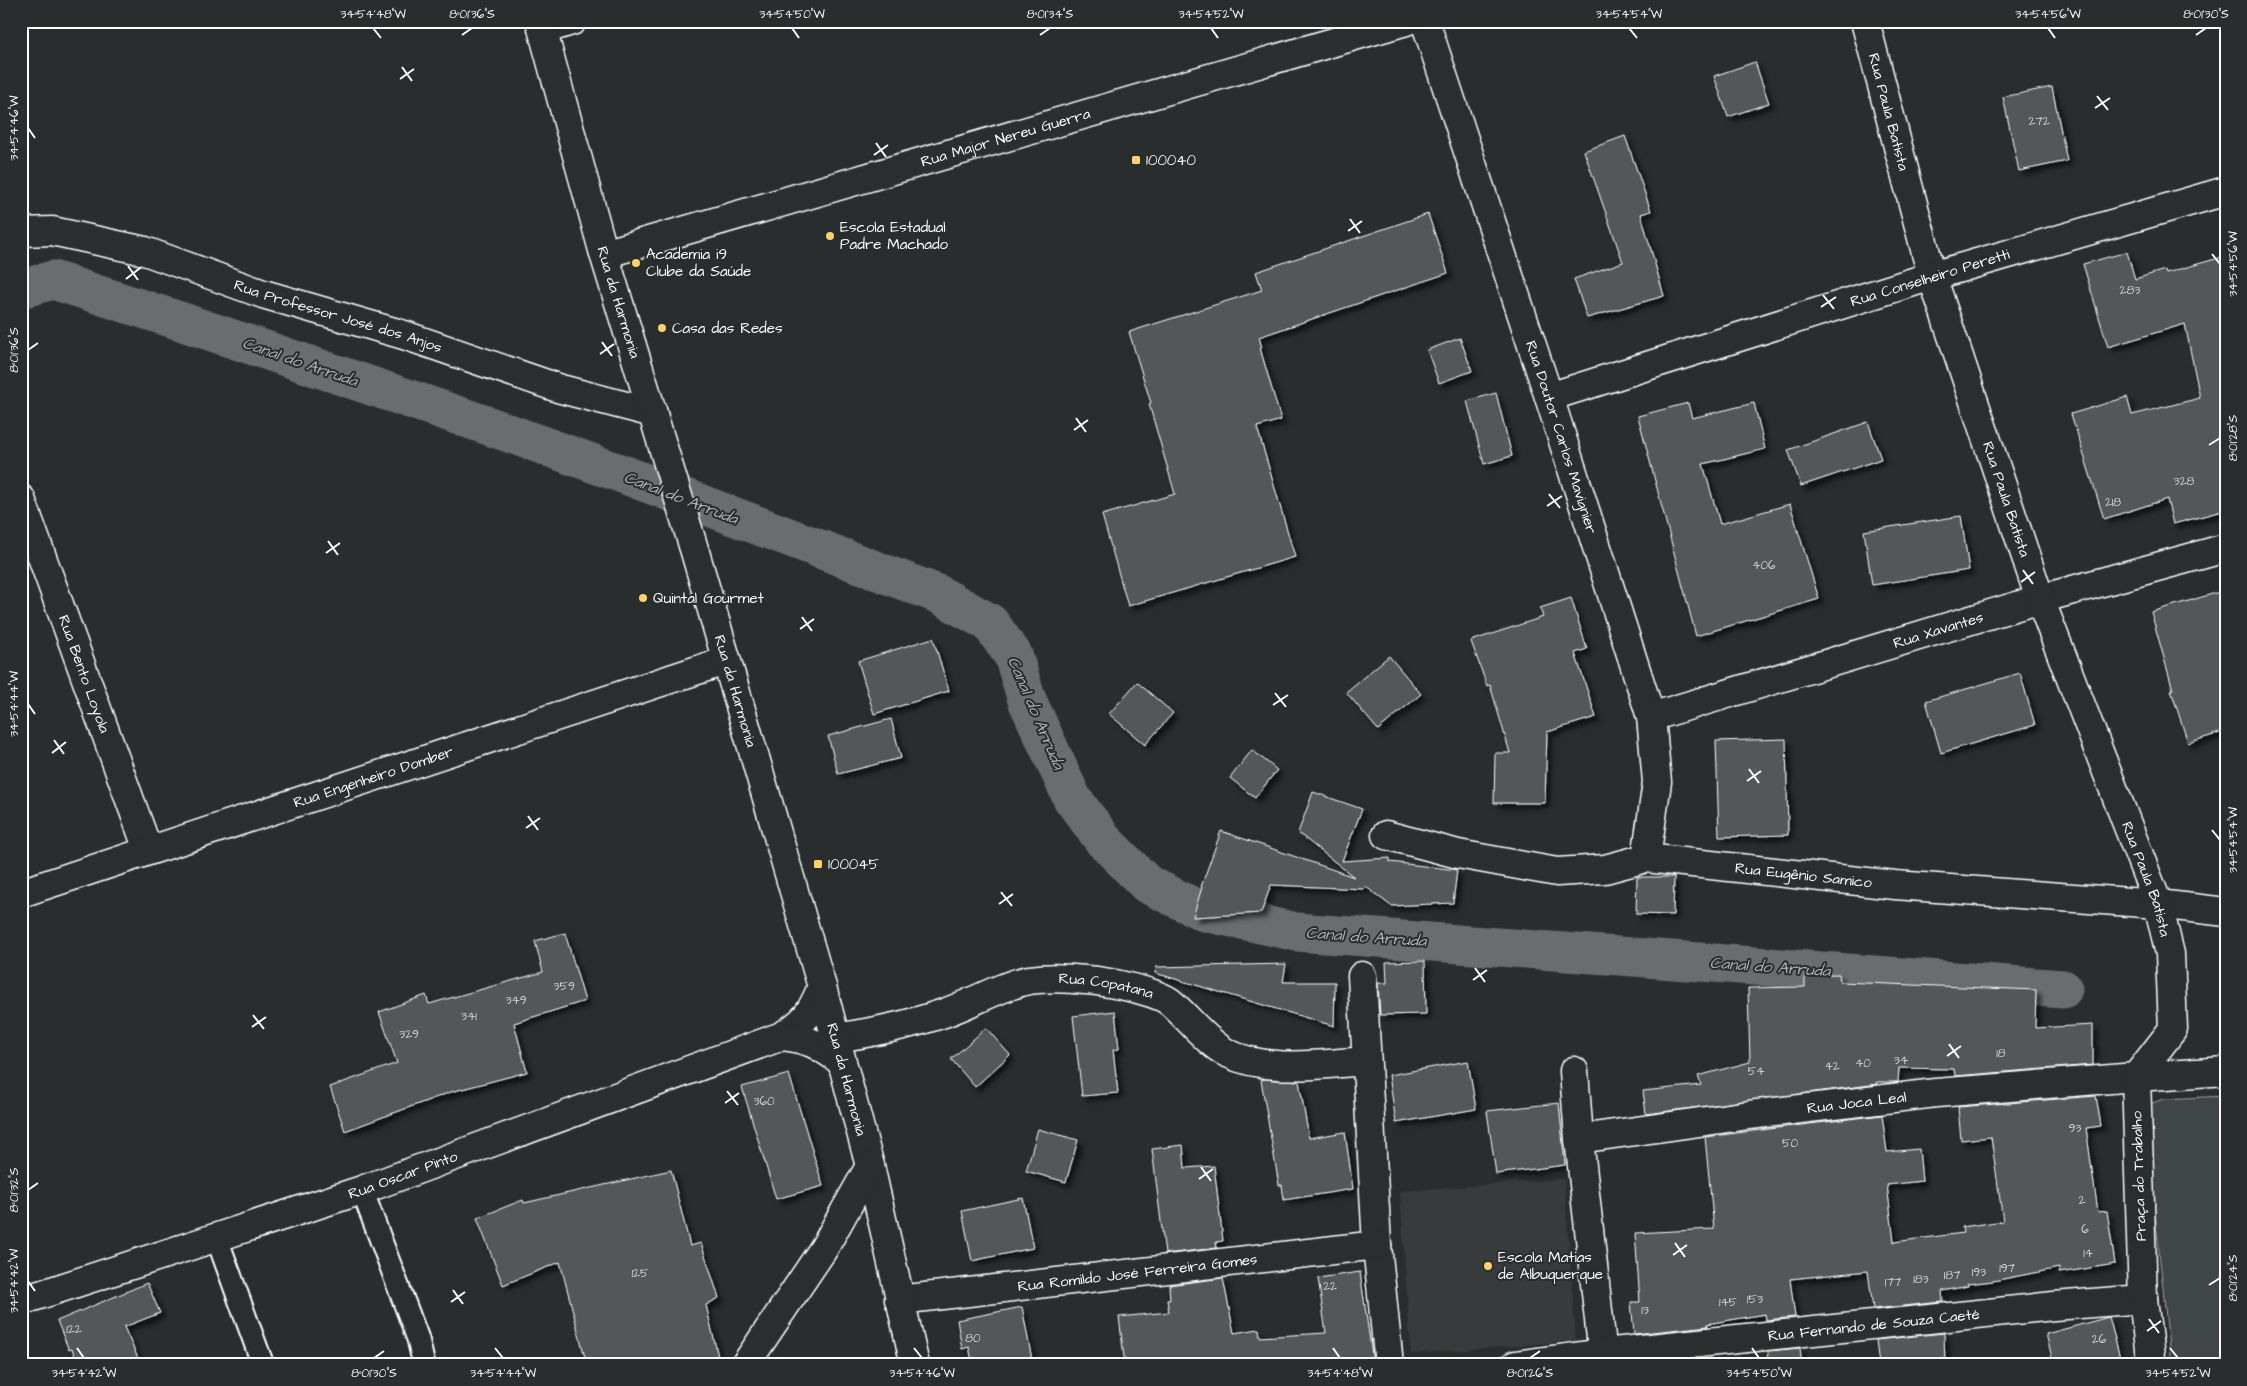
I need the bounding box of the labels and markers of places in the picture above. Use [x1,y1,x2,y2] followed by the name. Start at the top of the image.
[1146,150,1197,171] place label: 100040
[1130,154,1142,166] marker: 100040
[840,217,949,255] place label: Escola Estadual Padre Machado
[824,230,836,242] marker: Escola Estadual Padre Machado
[646,244,751,282] place label: Academia i9 Clube da Saúde
[630,257,642,269] marker: Academia i9 Clube da Saúde
[672,318,783,339] place label: Casa das Redes
[656,322,668,334] marker: Casa das Redes
[653,588,764,609] place label: Quintal Gourmet
[637,592,649,604] marker: Quintal Gourmet
[828,854,880,875] place label: 100045
[812,858,824,870] marker: 100045
[1498,1247,1603,1285] place label: Escola Matias de Albuquerque
[1482,1260,1494,1272] marker: Escola Matias de Albuquerque

